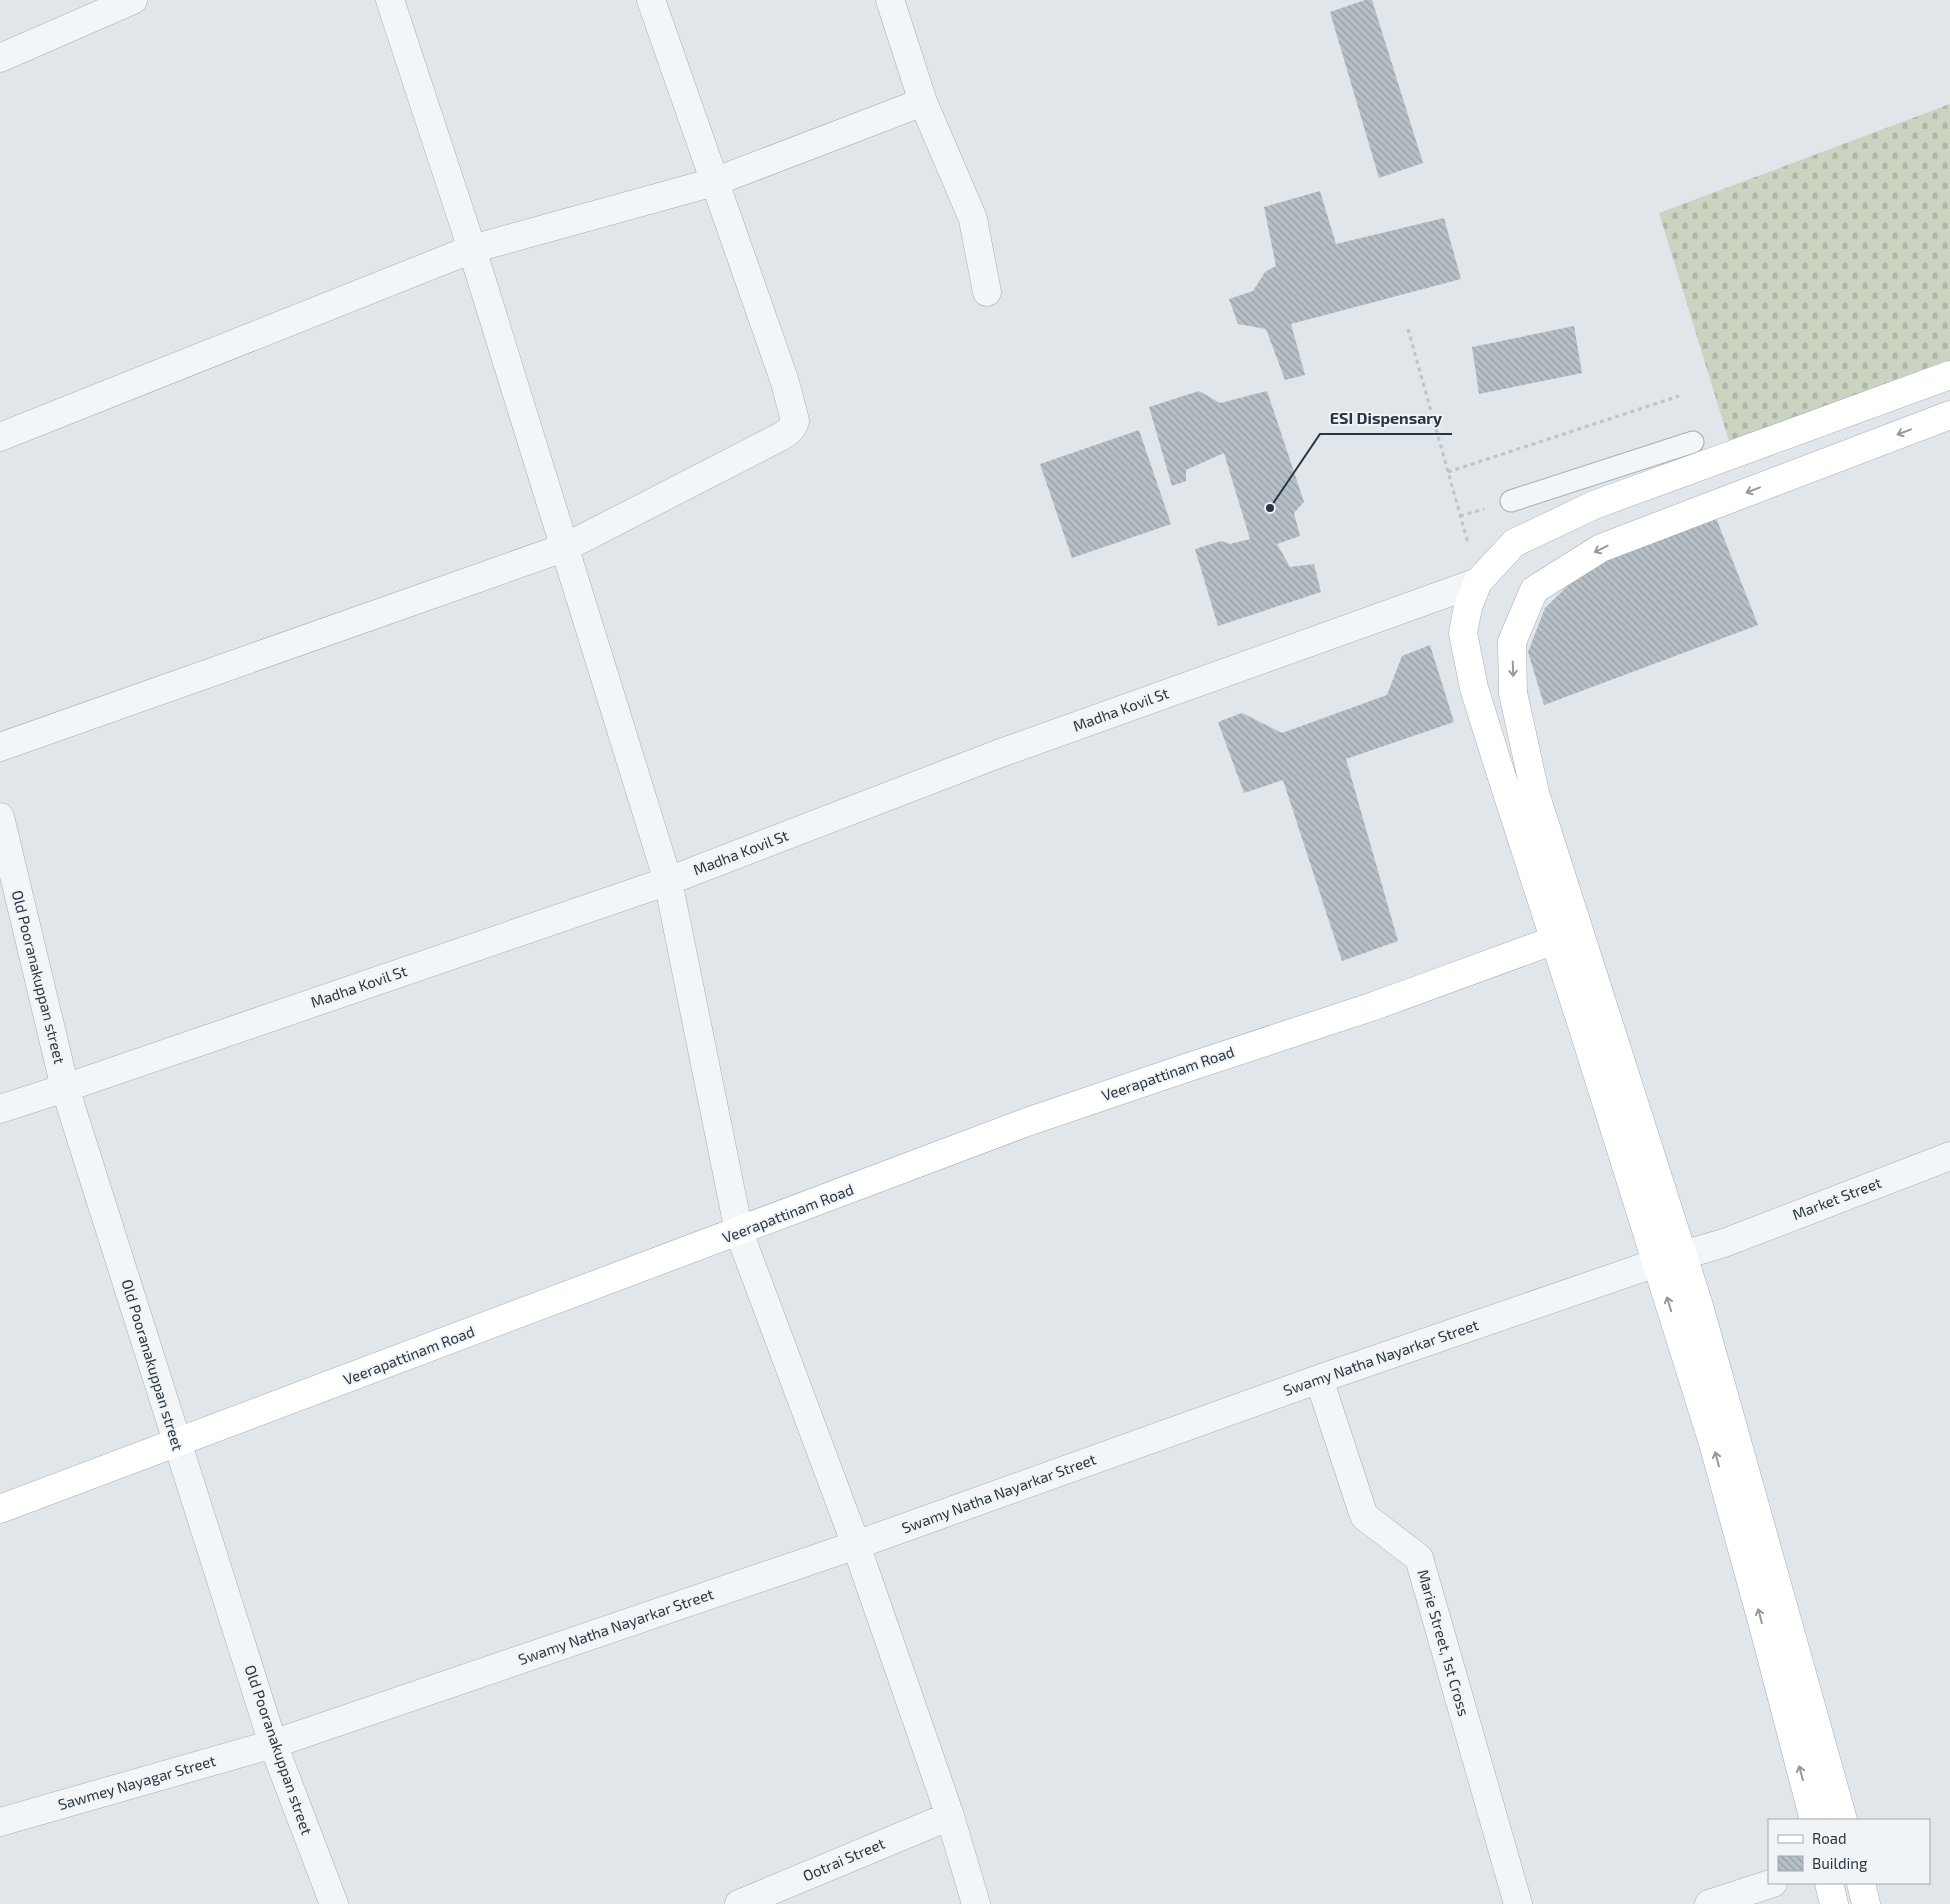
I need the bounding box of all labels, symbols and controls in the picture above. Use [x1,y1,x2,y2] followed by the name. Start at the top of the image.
[1320,403,1452,434] callout: ESI Dispensary
[1330,408,1442,428] text: ESI Dispensary
[1897,428,1913,437] one-way arrow
[1746,486,1761,496] one-way arrow
[1594,545,1609,554] one-way arrow
[1508,661,1517,677] one-way arrow
[1070,683,1171,735] street label: Madha Kovil St
[690,826,791,878] street label: Madha Kovil St
[9,888,69,1066] street label: Old Pooranakuppan street
[308,961,409,1011] street label: Madha Kovil St
[1099,1042,1236,1104] street label: Veerapattinam Road
[1790,1173,1884,1223] street label: Market Street
[720,1180,856,1246] street label: Veerapattinam Road
[118,1277,188,1453] street label: Old Pooranakuppan street
[1664,1296,1674,1312] one-way arrow
[1281,1315,1481,1399] street label: Swamy Natha Nayarkar Street
[341,1322,477,1388] street label: Veerapattinam Road
[899,1449,1098,1537] street label: Swamy Natha Nayarkar Street
[1712,1452,1721,1468] one-way arrow
[1414,1567,1474,1718] street label: Marie Street, 1st Cross
[516,1584,716,1668] street label: Swamy Natha Nayarkar Street
[1755,1608,1765,1624] one-way arrow
[241,1662,317,1837] street label: Old Pooranakuppan street
[56,1751,218,1813] street label: Sawmey Nayagar Street
[1796,1766,1806,1782] one-way arrow
[1768,1819,1930,1884] legend
[1812,1829,1847,1847] text: Road
[800,1834,888,1884] street label: Ootrai Street
[1812,1854,1868,1872] text: Building

